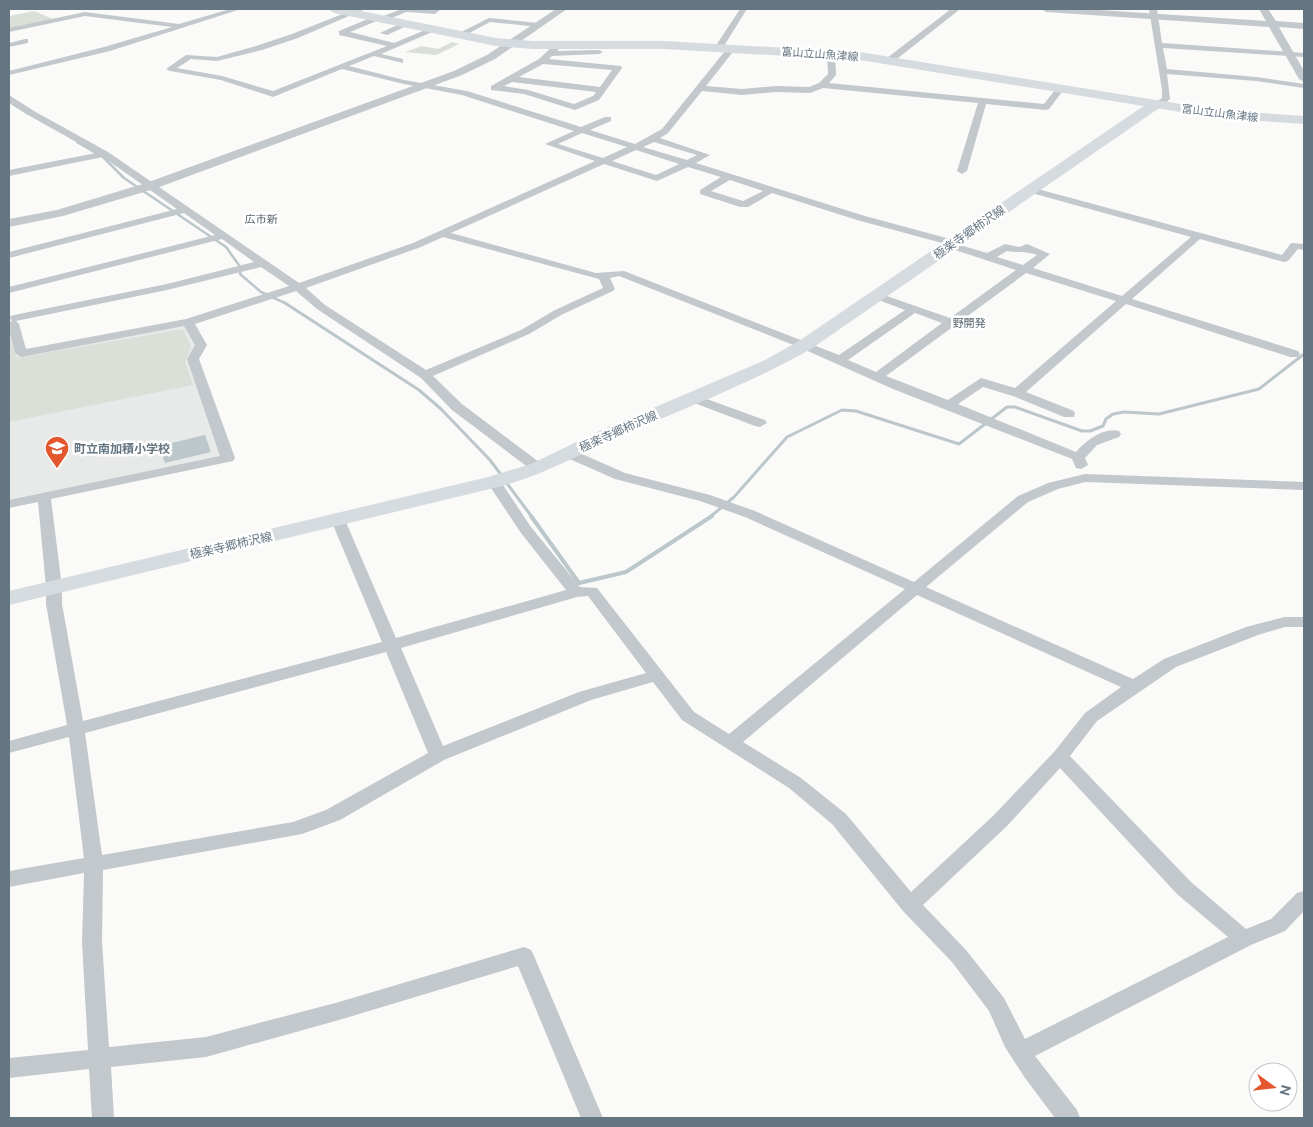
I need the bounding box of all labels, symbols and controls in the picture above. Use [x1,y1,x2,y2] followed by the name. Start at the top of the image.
[781,45,859,63] street label: 富山立山魚津線
[1181,102,1259,124] street label: 富山立山魚津線
[931,203,1007,261] street label: 極楽寺郷柿沢線
[245,213,278,225] district label: 広市新
[953,317,986,329] district label: 野開発
[577,408,659,454] street label: 極楽寺郷柿沢線
[44,435,70,469] school or university icon: 町立南加積小学校
[74,442,170,455] place label: 町立南加積小学校
[189,529,273,561] street label: 極楽寺郷柿沢線
[1248,1062,1298,1112] north arrow
[1276,1083,1295,1097] text: N

